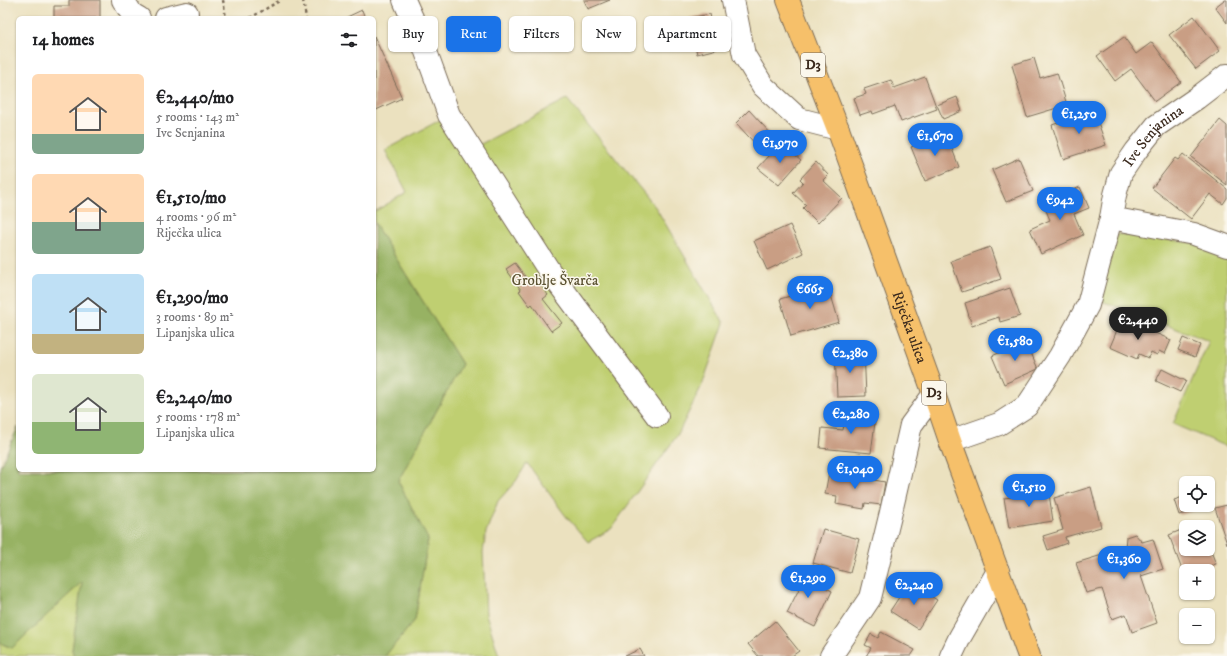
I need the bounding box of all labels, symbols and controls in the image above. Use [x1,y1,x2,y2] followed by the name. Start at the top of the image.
[388,16,438,52] chip: Buy
[446,16,501,52] chip: Rent
[509,16,574,52] chip: Filters
[582,16,636,52] chip: New
[644,16,731,52] chip: Apartment
[32,29,94,51] text: 14 homes
[338,29,360,51] icon: filters
[801,53,825,77] road number: D3
[156,87,234,109] text: €2,440/mo
[64,90,112,138] icon: home
[1119,100,1187,170] street label: Ive Senjanina
[1046,101,1112,135] pin: €1,250
[1061,106,1097,122] text: €1,250
[156,109,239,125] text: 5 rooms · 143 m²
[902,123,968,157] pin: €1,670
[156,125,225,141] text: Ive Senjanina
[917,128,953,144] text: €1,670
[747,130,813,164] pin: €1,970
[762,135,798,151] text: €1,970
[156,187,226,209] text: €1,510/mo
[1036,187,1084,221] pin: €942
[64,190,112,238] icon: home
[1046,192,1074,208] text: €942
[156,209,236,225] text: 4 rooms · 96 m²
[156,225,222,241] text: Riječka ulica
[512,270,599,290] park label: Groblje Švarča
[786,276,834,310] pin: €665
[796,281,824,297] text: €665
[156,287,228,309] text: €1,290/mo
[888,288,932,366] street label: Riječka ulica
[64,290,112,338] icon: home
[1105,307,1171,341] pin: €2,440
[156,309,233,325] text: 3 rooms · 89 m²
[1118,312,1158,328] text: €2,440
[156,325,234,341] text: Lipanjska ulica
[982,328,1048,362] pin: €1,580
[997,333,1033,349] text: €1,580
[817,340,883,374] pin: €2,380
[832,345,868,361] text: €2,380
[922,381,946,405] road number: D3
[156,387,232,409] text: €2,240/mo
[64,390,112,438] icon: home
[818,401,884,435] pin: €2,280
[832,406,870,422] text: €2,280
[156,409,240,425] text: 5 rooms · 178 m²
[156,425,234,441] text: Lipanjska ulica
[822,456,888,490] pin: €1,040
[836,461,874,477] text: €1,040
[996,474,1062,508] pin: €1,510
[1179,476,1215,644] map controls
[1179,476,1215,512] button: locate
[1012,479,1046,495] text: €1,510
[1179,520,1215,556] button: layers
[1091,546,1157,580] pin: €1,360
[1107,551,1141,567] text: €1,360
[1179,564,1215,600] button: +
[775,565,841,599] pin: €1,290
[790,570,826,586] text: €1,290
[881,572,947,606] pin: €2,240
[895,577,933,593] text: €2,240
[1179,608,1215,644] button: −

